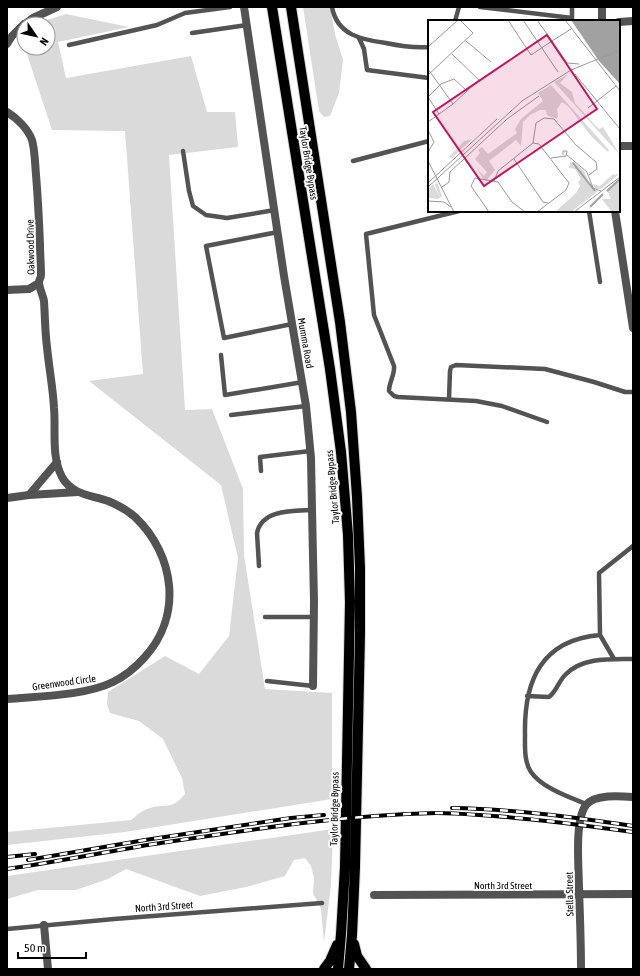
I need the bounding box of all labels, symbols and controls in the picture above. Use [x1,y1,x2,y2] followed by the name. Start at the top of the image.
[16,16,56,56] north arrow
[428,20,620,212] inset map
[37,36,51,48] text: N
[297,126,320,201] street label: Taylor Bridge Bypass
[25,219,36,275] street label: Oakwood Drive
[296,317,315,369] street label: Mumma Road
[324,449,341,524] street label: Taylor Bridge Bypass
[32,673,97,692] street label: Greenwood Circle
[328,771,341,846] street label: Taylor Bridge Bypass
[564,871,575,916] street label: Stella Street
[474,880,532,891] street label: North 3rd Street
[135,899,194,914] street label: North 3rd Street
[18,934,86,960] scale bar
[24,941,46,955] text: 50 m

